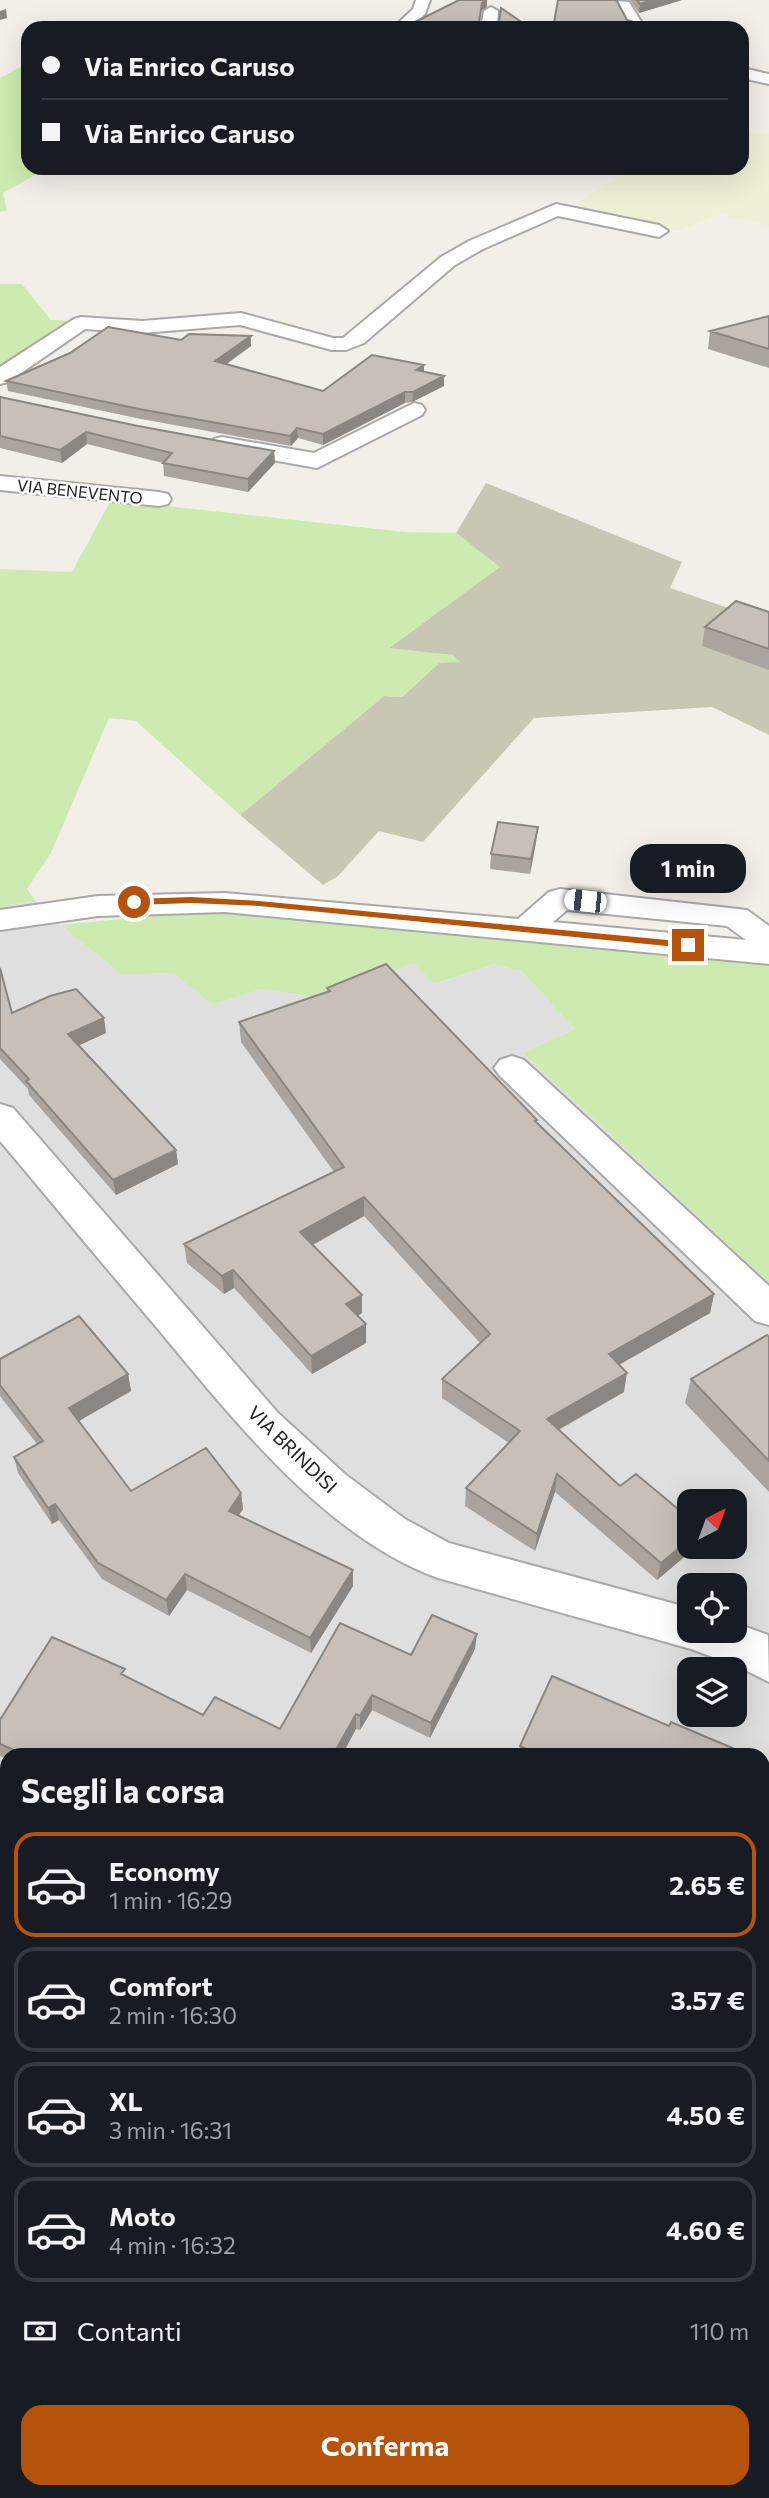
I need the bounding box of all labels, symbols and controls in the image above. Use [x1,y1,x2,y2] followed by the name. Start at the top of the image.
[84,50,295,81] text: Via Enrico Caruso
[84,117,295,148] text: Via Enrico Caruso
[16,475,144,507] street label: VIA BENEVENTO
[630,844,746,892] callout: 1 min
[661,854,715,882] text: 1 min
[118,886,150,918] route start
[564,888,607,914] car
[672,929,704,961] route end
[243,1401,343,1497] street label: VIA BRINDISI
[677,1489,747,1559] north arrow
[677,1489,747,1727] map controls
[677,1573,747,1643] button: locate
[677,1657,747,1727] button: layers
[21,1770,225,1810] text: Scegli la corsa
[25,1853,88,1916] icon: car
[109,1855,220,1886] text: Economy
[669,1869,745,1900] text: 2.65 €
[109,1886,233,1914] text: 1 min · 16:29
[25,1968,88,2031] icon: car
[109,1970,212,2001] text: Comfort
[671,1984,745,2015] text: 3.57 €
[109,2001,237,2029] text: 2 min · 16:30
[25,2083,88,2146] icon: car
[109,2085,143,2116] text: XL
[667,2099,745,2130] text: 4.50 €
[109,2116,232,2144] text: 3 min · 16:31
[25,2198,88,2261] icon: car
[109,2200,176,2231] text: Moto
[666,2214,745,2245] text: 4.60 €
[109,2231,236,2259] text: 4 min · 16:32
[21,2312,59,2350] icon: cash
[77,2315,182,2346] text: Contanti
[690,2317,749,2345] text: 110 m
[21,2405,749,2485] button: Conferma

